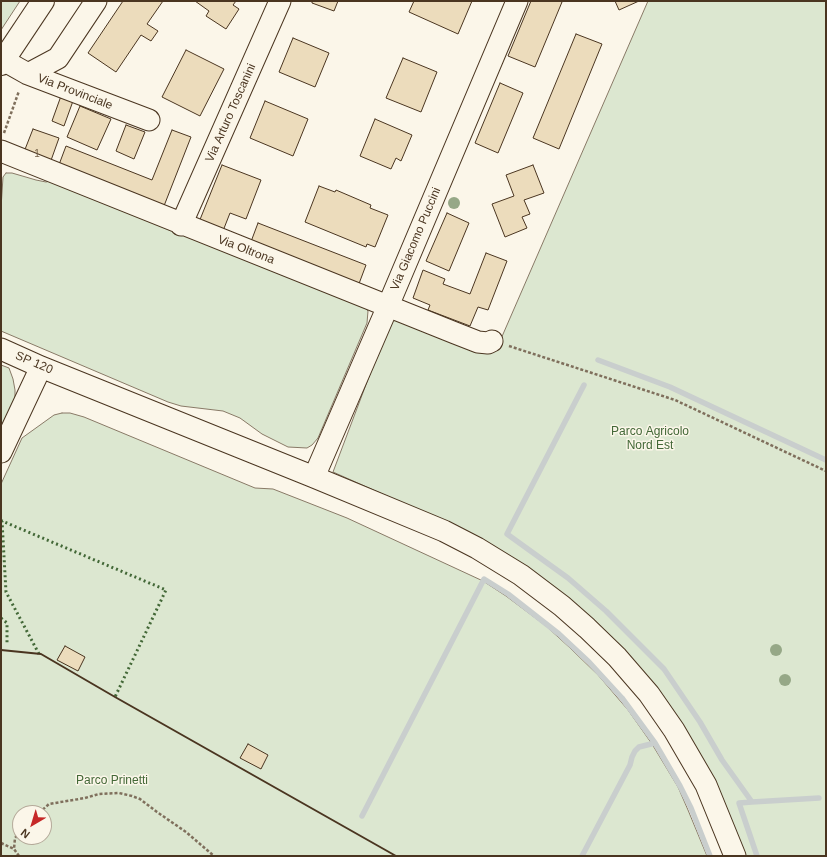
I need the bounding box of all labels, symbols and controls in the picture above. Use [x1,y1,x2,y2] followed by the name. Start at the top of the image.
[203,61,259,165] street label: Via Arturo Toscanini
[35,71,115,113] street label: Via Provinciale
[34,148,40,160] house number: 1
[388,185,444,293] street label: Via Giacomo Puccini
[215,233,277,267] street label: Via Oltrona
[13,349,55,377] street label: SP 120
[611,425,689,453] park label: Parco Agricolo Nord Est
[76,774,148,788] park label: Parco Prinetti
[12,805,52,845] north arrow
[18,826,32,841] text: N

